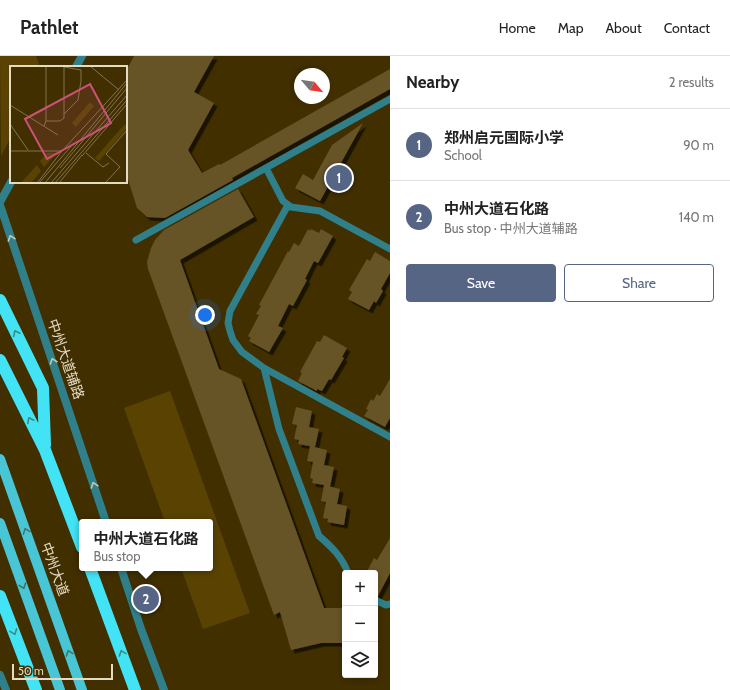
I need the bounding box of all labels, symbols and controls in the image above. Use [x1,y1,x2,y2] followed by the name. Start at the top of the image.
[20,16,79,39] text: Pathlet
[499,19,536,37] text: Home
[558,19,583,37] text: Map
[605,19,642,37] text: About
[664,19,710,37] text: Contact
[10,66,127,183] inset map
[294,68,330,104] north arrow
[406,72,459,92] text: Nearby
[669,74,714,90] text: 2 results
[444,129,564,147] text: 郑州启元国际小学
[417,137,421,153] text: 1
[683,137,714,153] text: 90 m
[444,147,482,163] text: School
[326,163,352,193] pin: 1
[444,200,549,218] text: 中州大道石化路
[416,209,422,225] text: 2
[679,209,714,225] text: 140 m
[444,220,578,236] text: Bus stop · 中州大道辅路
[8,235,16,242] one-way arrow
[406,264,556,302] button: Save
[564,264,714,302] button: Share
[195,305,215,325] your location
[44,316,88,402] street label: 中州大道辅路
[13,330,21,337] one-way arrow
[49,358,58,365] one-way arrow
[27,417,35,425] one-way arrow
[90,482,99,489] one-way arrow
[79,519,213,571] popup
[22,527,30,534] one-way arrow
[93,530,199,548] text: 中州大道石化路
[37,540,73,598] street label: 中州大道
[93,548,140,564] text: Bus stop
[342,570,378,678] map controls
[342,570,378,606] button: +
[18,583,26,590] one-way arrow
[133,584,159,614] pin: 2
[342,606,378,642] button: −
[9,629,17,636] one-way arrow
[342,642,378,678] button: layers
[66,650,74,657] one-way arrow
[118,650,126,657] one-way arrow
[12,662,113,681] scale bar
[18,664,44,678] text: 50 m

